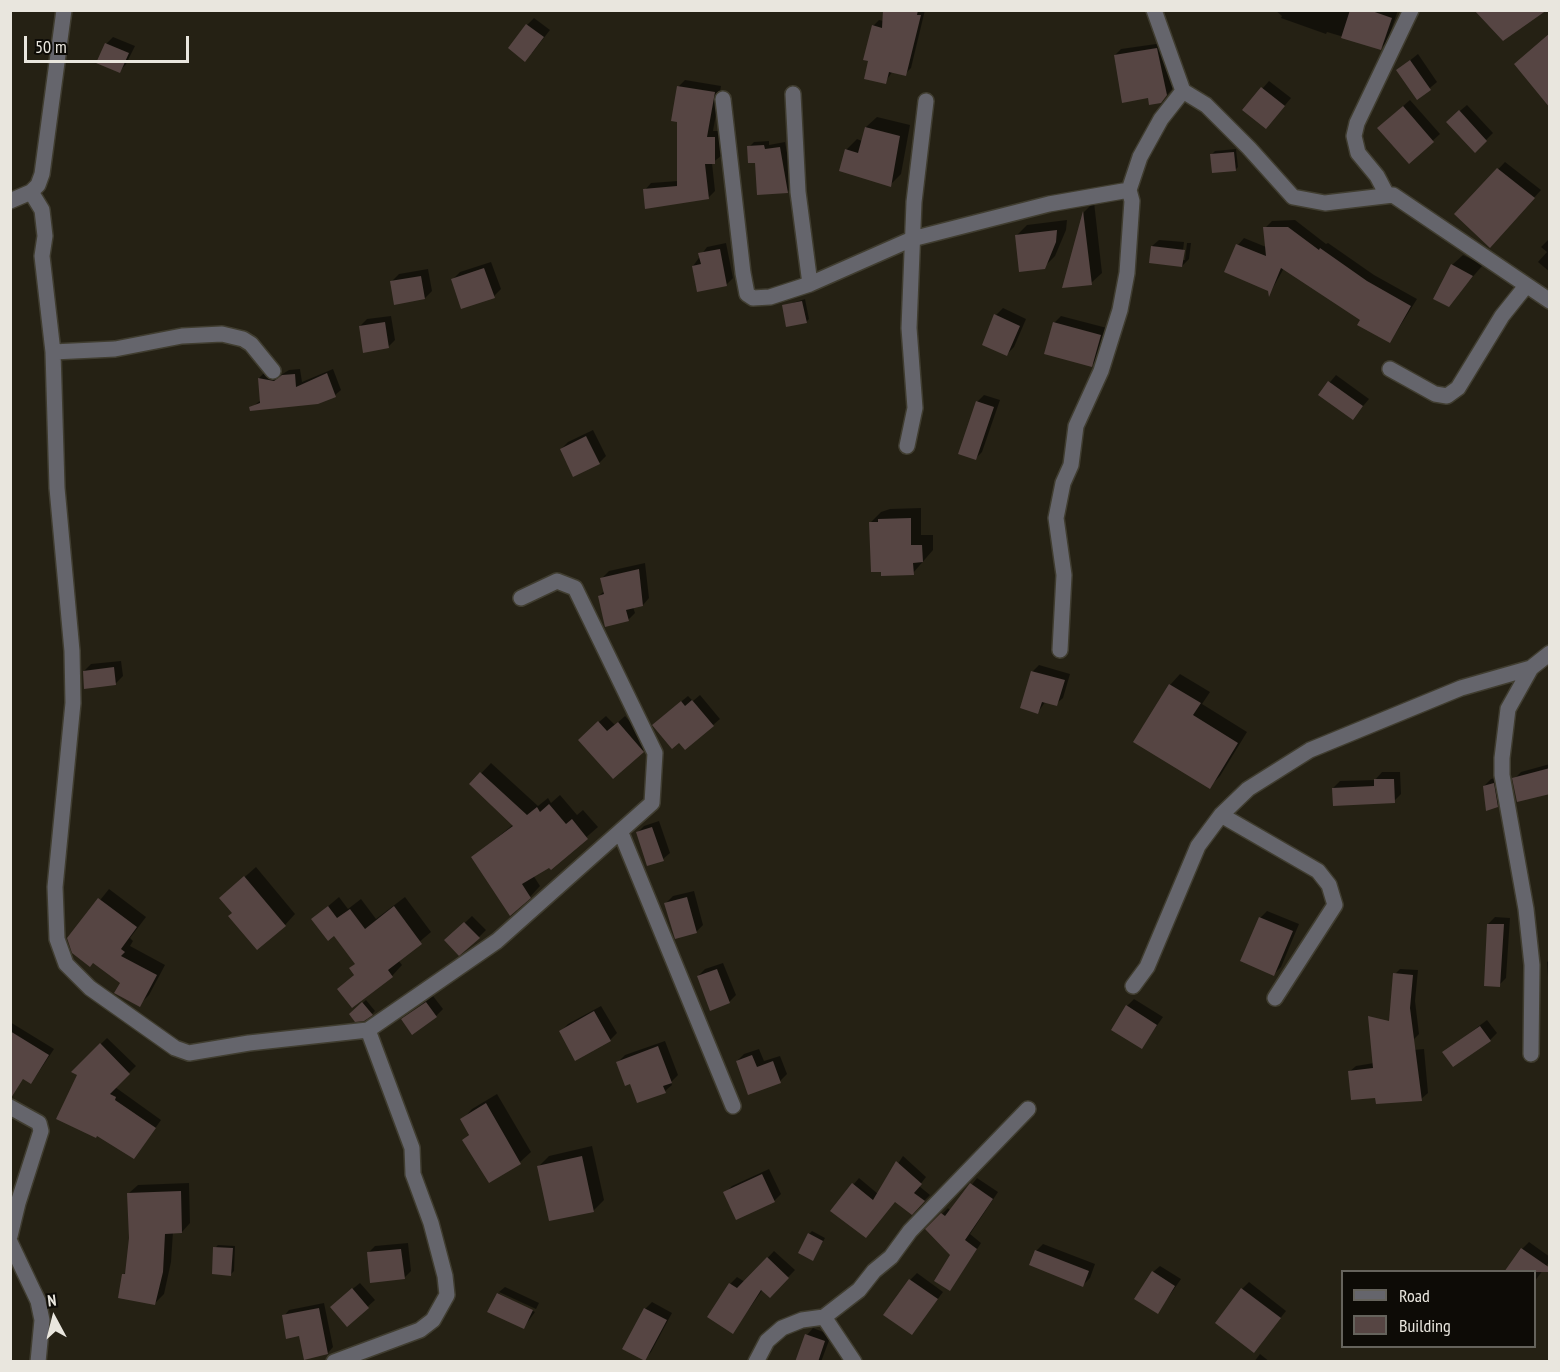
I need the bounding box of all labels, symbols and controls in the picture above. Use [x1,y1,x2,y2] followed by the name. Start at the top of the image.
[27,24,192,62] scale bar
[35,35,67,58] text: 50 m
[1341,1270,1536,1348] legend
[1399,1284,1430,1307] text: Road
[24,1288,84,1348] north arrow
[46,1290,57,1311] text: N
[1399,1314,1451,1337] text: Building

